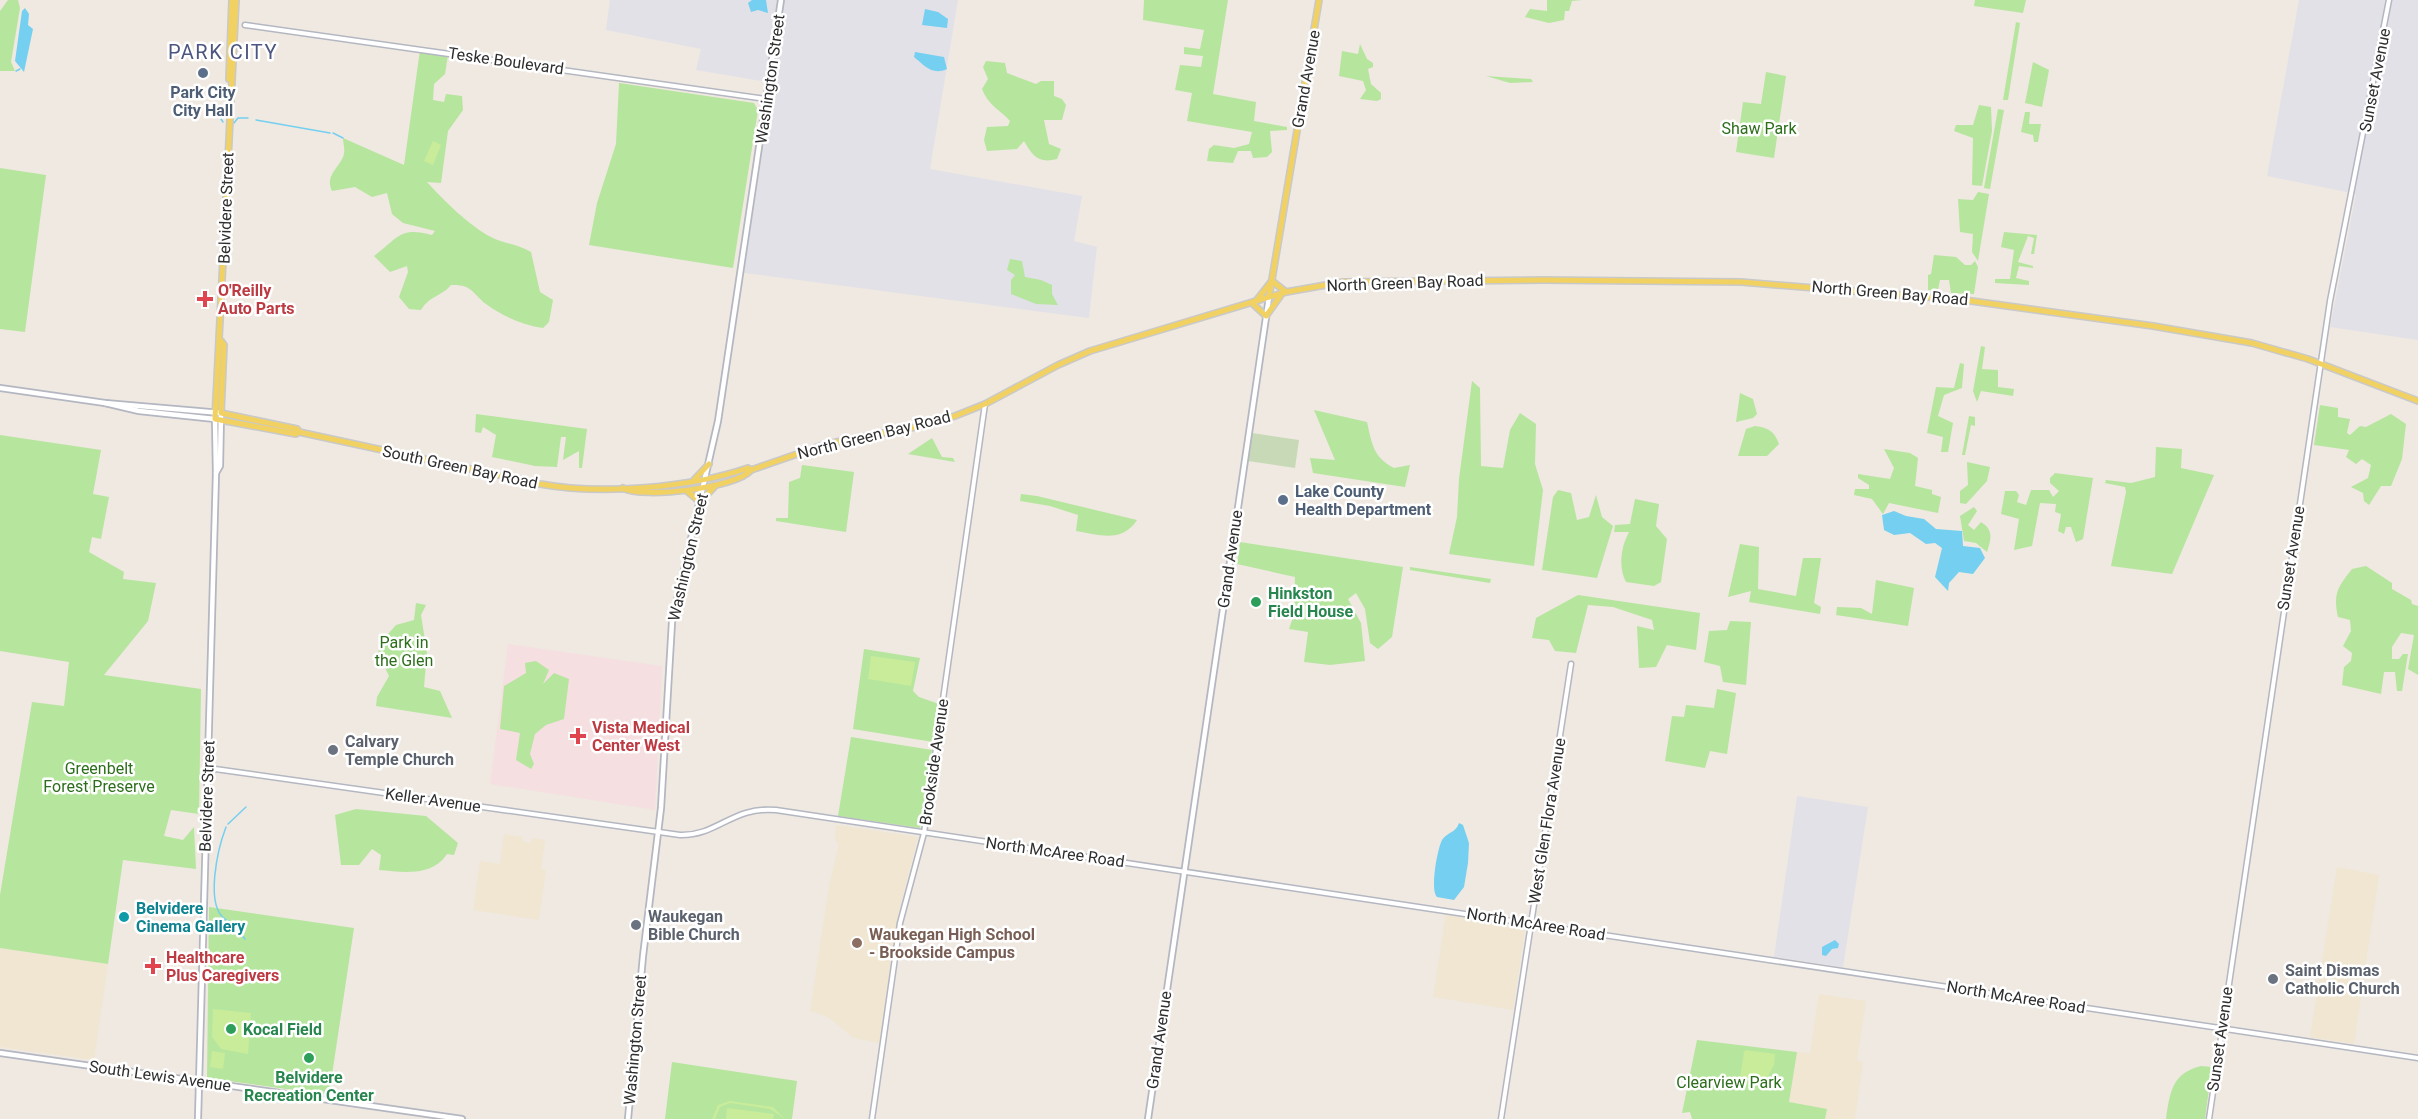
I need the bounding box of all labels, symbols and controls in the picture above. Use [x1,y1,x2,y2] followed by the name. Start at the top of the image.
[752,13,788,145] street label: Washington Street
[2356,26,2394,134] street label: Sunset Avenue
[1288,29,1324,129] street label: Grand Avenue
[168,40,278,64] district label: PARK CITY
[447,43,565,79] street label: Teske Boulevard
[196,66,210,80] marker: Park City City Hall
[170,83,237,120] place label: Park City City Hall
[1721,119,1798,138] park label: Shaw Park
[215,152,237,264] street label: Belvidere Street
[1326,271,1484,295] street label: North Green Bay Road
[1811,277,1969,309] street label: North Green Bay Road
[218,281,295,318] place label: O'Reilly Auto Parts
[196,290,214,308] marker: O'Reilly Auto Parts
[795,407,953,463] street label: North Green Bay Road
[381,441,539,493] street label: South Green Bay Road
[1295,482,1432,519] place label: Lake County Health Department
[664,491,712,623] street label: Washington Street
[1276,493,1290,507] marker: Lake County Health Department
[2273,504,2309,612] street label: Sunset Avenue
[1214,509,1246,609] street label: Grand Avenue
[1268,584,1353,621] place label: Hinkston Field House
[1249,595,1263,609] marker: Hinkston Field House
[375,633,433,670] park label: Park in the Glen
[916,698,952,826] street label: Brookside Avenue
[592,718,690,755] place label: Vista Medical Center West
[569,727,587,745] marker: Vista Medical Center West
[345,732,454,769] place label: Calvary Temple Church
[1524,737,1570,905] street label: West Glen Flora Avenue
[196,740,218,852] street label: Belvidere Street
[326,743,340,757] marker: Calvary Temple Church
[43,759,155,796] park label: Greenbelt Forest Preserve
[384,784,482,816] street label: Keller Avenue
[984,833,1126,871] street label: North McAree Road
[136,899,246,936] place label: Belvidere Cinema Gallery
[1465,904,1607,944] street label: North McAree Road
[648,907,740,944] place label: Waukegan Bible Church
[117,910,131,924] marker: Belvidere Cinema Gallery
[629,918,643,932] marker: Waukegan Bible Church
[869,925,1035,962] place label: Waukegan High School - Brookside Campus
[850,936,864,950] marker: Waukegan High School - Brookside Campus
[166,948,279,985] place label: Healthcare Plus Caregivers
[144,957,162,975] marker: Healthcare Plus Caregivers
[2285,961,2400,998] place label: Saint Dismas Catholic Church
[2266,972,2280,986] marker: Saint Dismas Catholic Church
[620,974,650,1106] street label: Washington Street
[1945,977,2087,1017] street label: North McAree Road
[2203,985,2237,1093] street label: Sunset Avenue
[1143,990,1175,1090] street label: Grand Avenue
[243,1020,322,1039] place label: Kocal Field
[224,1022,238,1036] marker: Kocal Field
[302,1051,316,1065] marker: Belvidere Recreation Center
[88,1057,232,1095] street label: South Lewis Avenue
[244,1068,374,1105] place label: Belvidere Recreation Center
[1676,1073,1783,1092] park label: Clearview Park

